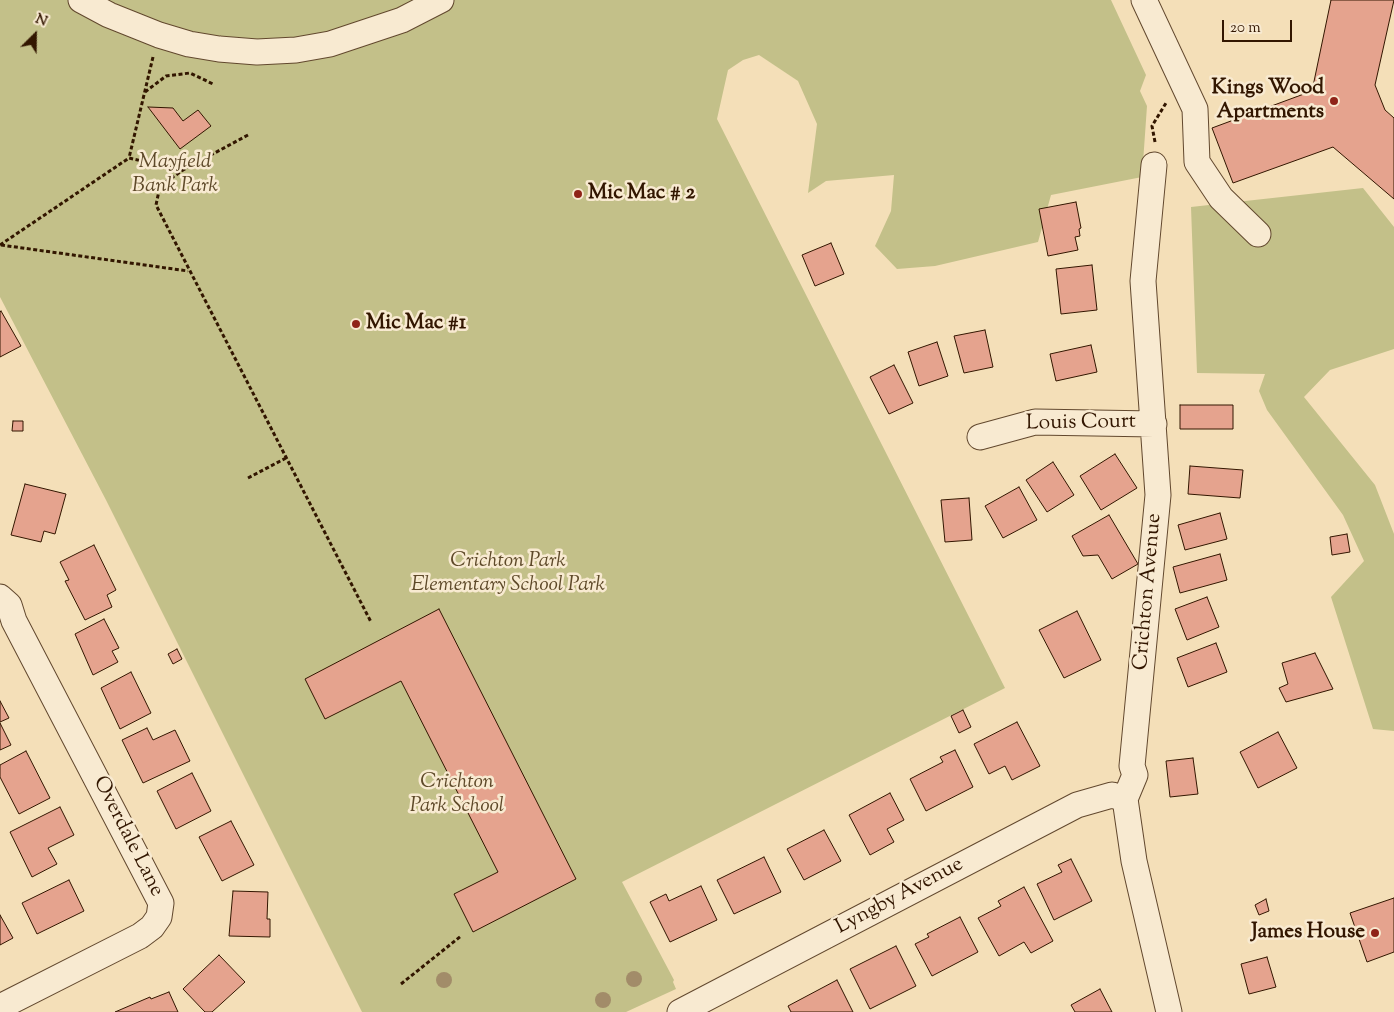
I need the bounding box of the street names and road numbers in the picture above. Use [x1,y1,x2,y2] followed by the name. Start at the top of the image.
[1026,410,1136,438] street label: Louis Court
[1130,512,1168,672] street label: Crichton Avenue
[86,773,168,901] street label: Overdale Lane
[832,853,968,941] street label: Lyngby Avenue

